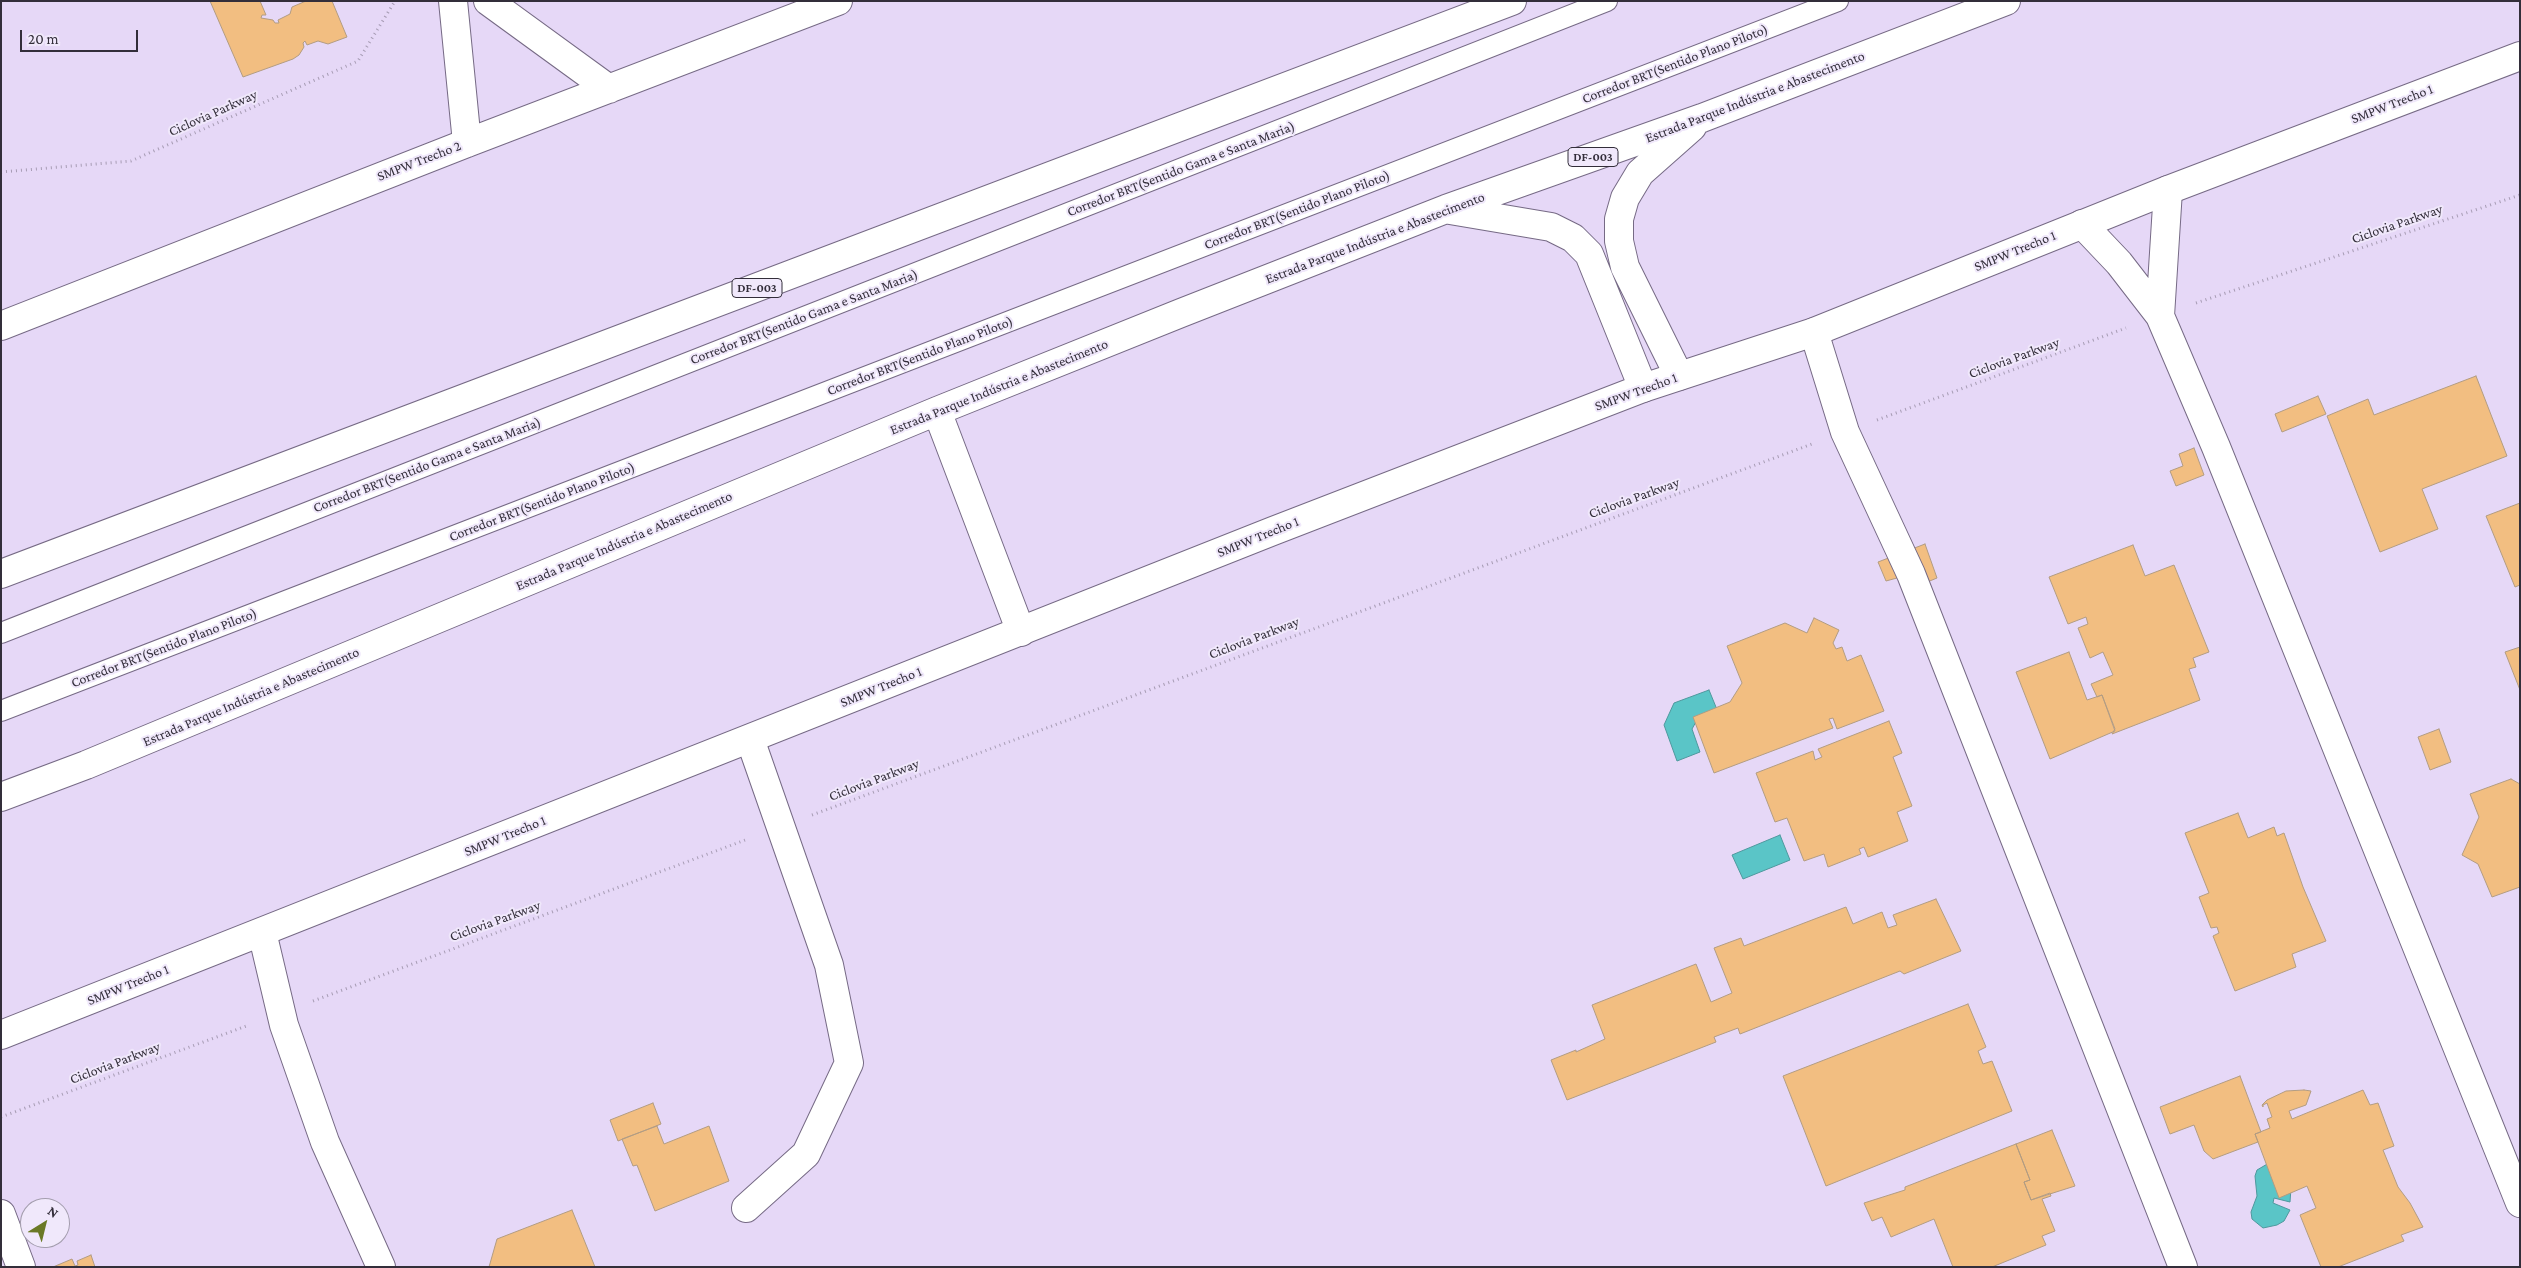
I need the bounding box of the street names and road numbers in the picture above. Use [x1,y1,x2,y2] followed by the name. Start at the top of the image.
[1580,21,1770,107] street label: Corredor BRT(Sentido Plano Piloto)
[1643,47,1867,147] street label: Estrada Parque Indústria e Abastecimento
[2349,81,2435,127] street label: SMPW Trecho 1
[166,86,260,140] street label: Ciclovia Parkway
[1065,118,1297,220] street label: Corredor BRT(Sentido Gama e Santa Maria)
[375,137,463,185] street label: SMPW Trecho 2
[1568,148,1618,166] road number: DF-003
[1202,167,1392,253] street label: Corredor BRT(Sentido Plano Piloto)
[1263,188,1487,288] street label: Estrada Parque Indústria e Abastecimento
[2349,201,2445,247] street label: Ciclovia Parkway
[1972,227,2058,275] street label: SMPW Trecho 1
[688,266,920,368] street label: Corredor BRT(Sentido Gama e Santa Maria)
[732,278,782,298] road number: DF-003
[825,313,1015,399] street label: Corredor BRT(Sentido Plano Piloto)
[1966,334,2062,382] street label: Ciclovia Parkway
[888,335,1110,439] street label: Estrada Parque Indústria e Abastecimento
[1592,369,1680,415] street label: SMPW Trecho 1
[311,414,543,516] street label: Corredor BRT(Sentido Gama e Santa Maria)
[447,459,637,545] street label: Corredor BRT(Sentido Plano Piloto)
[1586,474,1682,522] street label: Ciclovia Parkway
[513,488,735,594] street label: Estrada Parque Indústria e Abastecimento
[1215,513,1301,561] street label: SMPW Trecho 1
[69,605,259,691] street label: Corredor BRT(Sentido Plano Piloto)
[1207,613,1301,663] street label: Ciclovia Parkway
[140,644,362,750] street label: Estrada Parque Indústria e Abastecimento
[838,663,924,711] street label: SMPW Trecho 1
[827,755,921,805] street label: Ciclovia Parkway
[462,812,548,860] street label: SMPW Trecho 1
[447,897,543,945] street label: Ciclovia Parkway
[85,961,171,1009] street label: SMPW Trecho 1
[68,1038,162,1088] street label: Ciclovia Parkway

